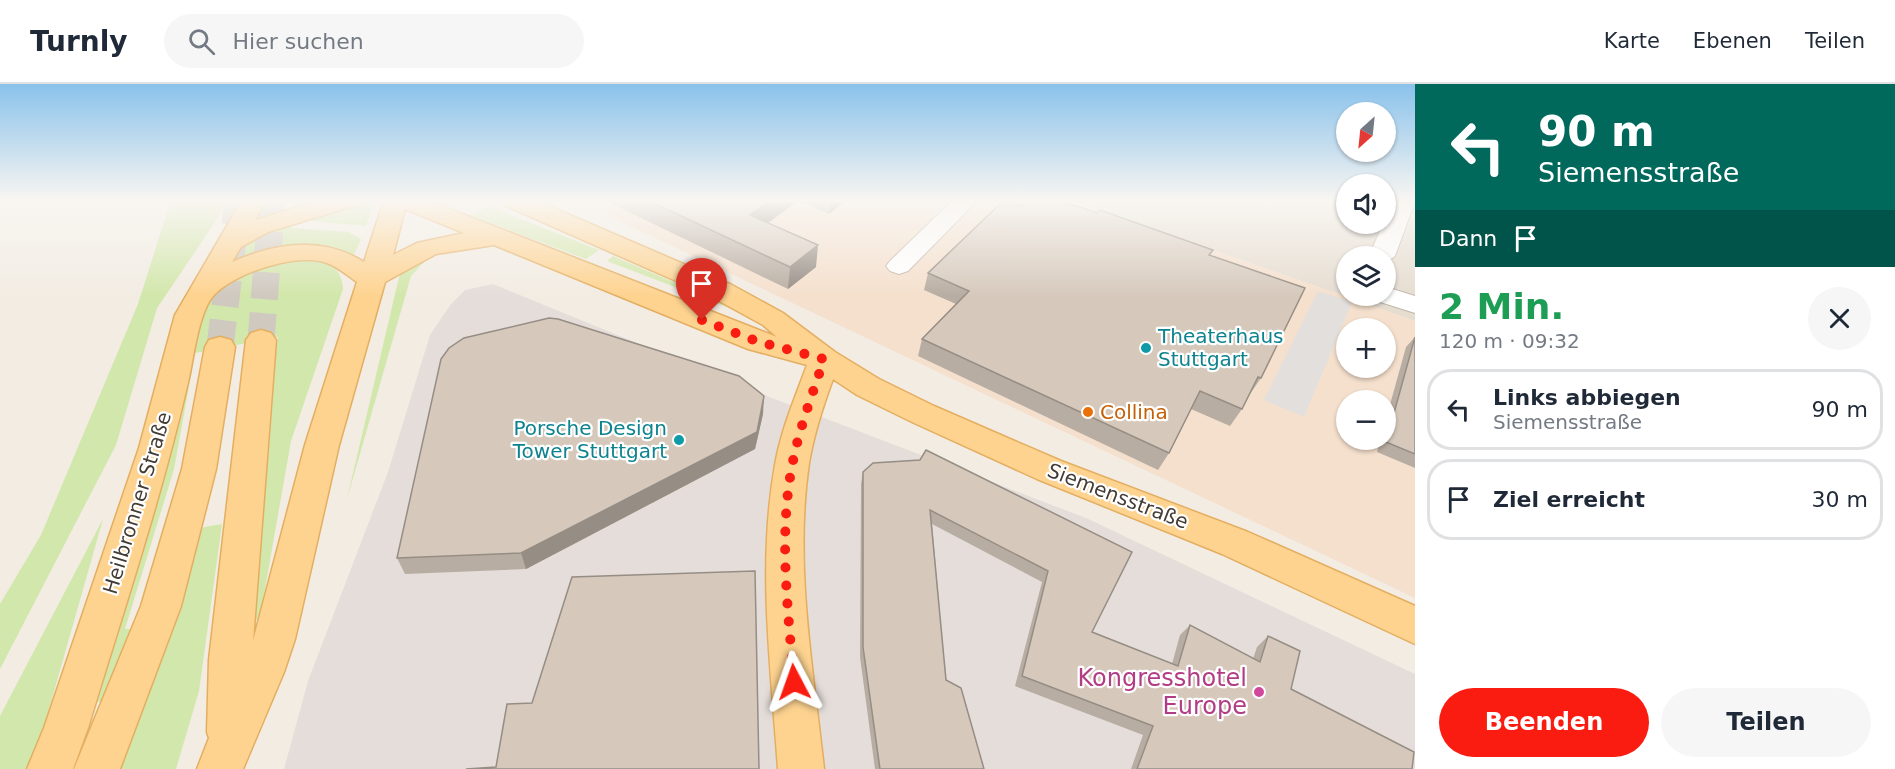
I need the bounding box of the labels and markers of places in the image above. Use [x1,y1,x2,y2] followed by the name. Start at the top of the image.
[676,258,727,320] pin
[1157,324,1284,371] place label: Theaterhaus Stuttgart
[1139,341,1153,355] marker: Theaterhaus Stuttgart
[1100,400,1168,424] place label: Collina
[1081,405,1095,419] marker: Collina
[512,416,667,463] place label: Porsche Design Tower Stuttgart
[672,433,686,447] marker: Porsche Design Tower Stuttgart
[1077,664,1247,720] place label: Kongresshotel Europe
[1252,685,1266,699] marker: Kongresshotel Europe

